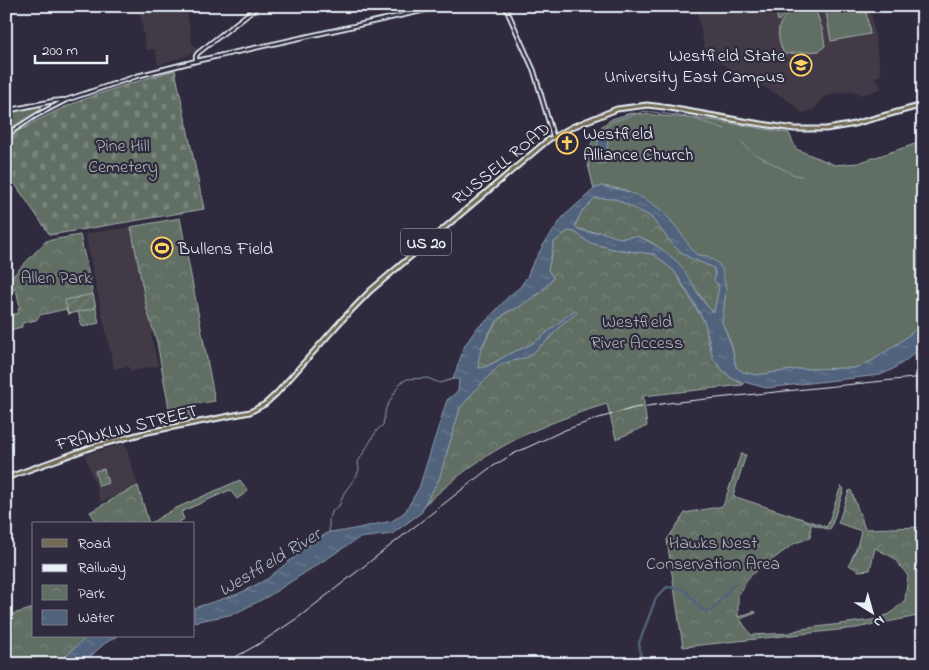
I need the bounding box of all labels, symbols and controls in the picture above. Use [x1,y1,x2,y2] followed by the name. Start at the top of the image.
[35,32,108,64] scale bar
[42,40,78,62] text: 200 m
[604,44,786,91] place label: Westfield State University East Campus
[789,53,813,77] school or university icon: Westfield State University East Campus
[448,117,557,212] street label: RUSSELL ROAD
[583,122,693,169] place label: Westfield Alliance Church
[555,131,579,155] church icon: Westfield Alliance Church
[88,134,158,181] park label: Pine Hill Cemetery
[401,228,451,256] road number: US 20
[150,236,174,260] sports icon: Bullens Field
[177,237,273,263] place label: Bullens Field
[20,266,92,292] park label: Allen Park
[591,310,683,357] park label: Westfield River Access
[53,399,201,459] street label: FRANKLIN STREET
[214,521,328,604] water label: Westfield River
[32,522,195,638] legend
[646,531,780,578] park label: Hawks Nest Conservation Area
[78,533,111,555] text: Road
[78,557,126,580] text: Railway
[78,583,106,605] text: Park
[846,588,896,638] north arrow
[78,607,114,629] text: Water
[869,610,889,632] text: N

